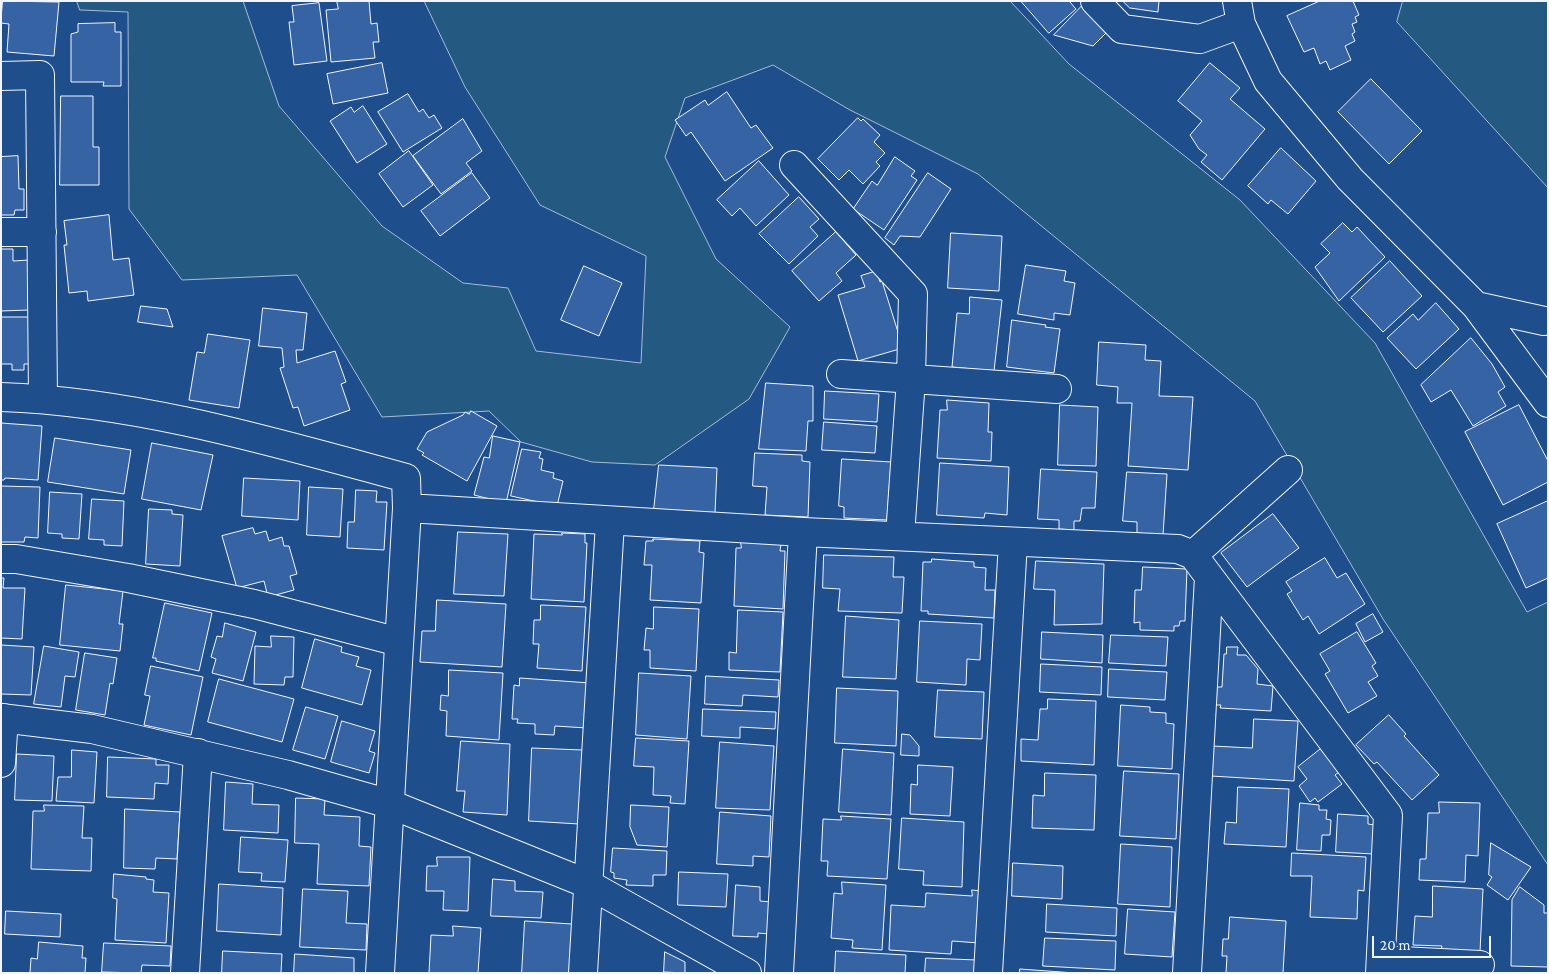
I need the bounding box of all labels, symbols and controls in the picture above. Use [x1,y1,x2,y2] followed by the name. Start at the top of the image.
[1374,926,1493,958] scale bar
[1380,937,1411,953] text: 20 m

